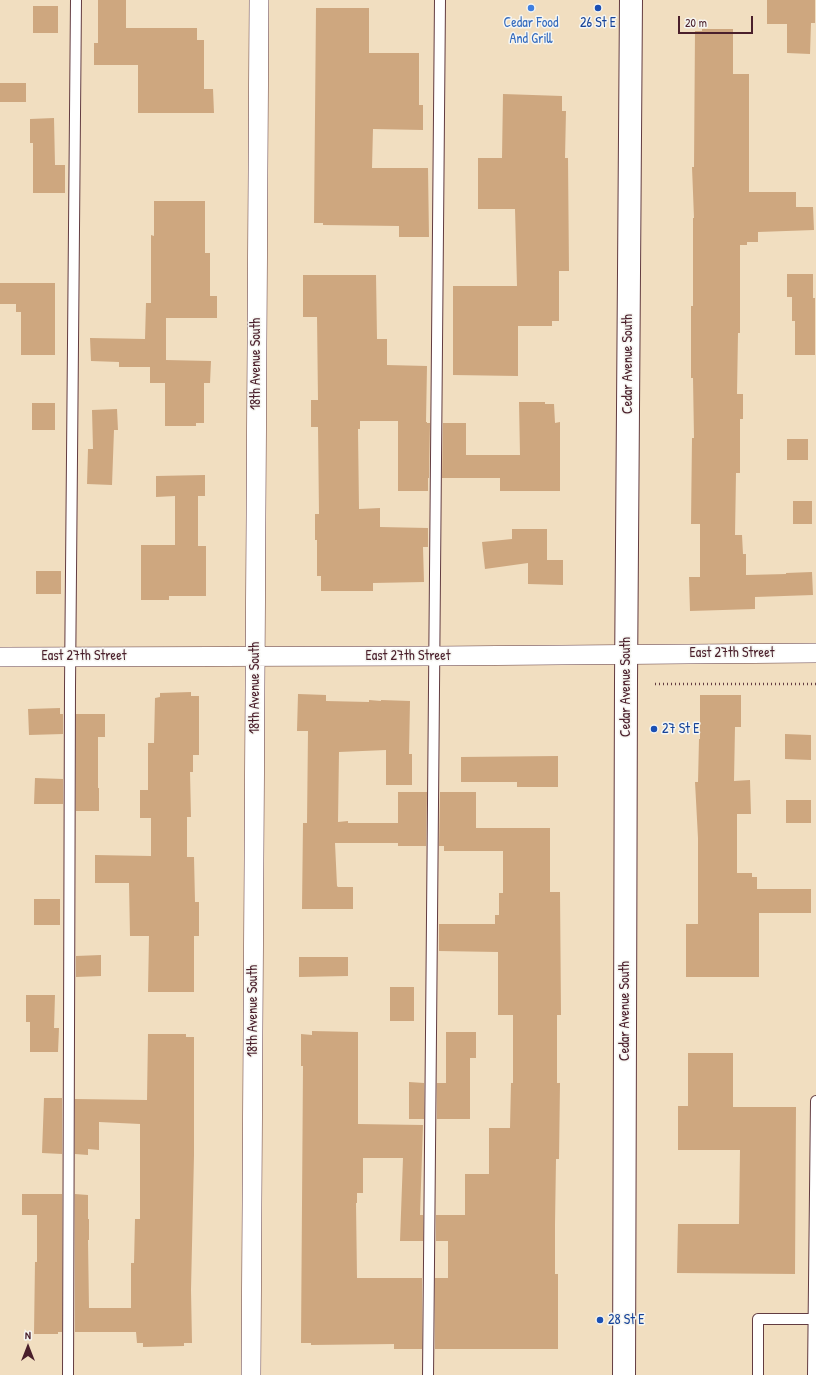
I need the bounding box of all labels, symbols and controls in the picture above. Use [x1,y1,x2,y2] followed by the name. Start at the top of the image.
[526,3,536,13] marker: Cedar Food And Grill
[593,3,603,13] marker: 26 St E
[680,8,755,34] scale bar
[685,14,707,31] text: 20 m
[504,15,558,48] place label: Cedar Food And Grill
[580,15,616,31] place label: 26 St E
[620,314,636,414] street label: Cedar Avenue South
[248,318,264,410] street label: 18th Avenue South
[618,637,634,737] street label: Cedar Avenue South
[247,642,263,734] street label: 18th Avenue South
[689,645,775,661] street label: East 27th Street
[41,648,127,664] street label: East 27th Street
[365,648,451,664] street label: East 27th Street
[662,721,699,737] place label: 27 St E
[649,724,659,734] marker: 27 St E
[617,961,633,1061] street label: Cedar Avenue South
[245,965,261,1057] street label: 18th Avenue South
[608,1312,644,1328] place label: 28 St E
[595,1315,605,1325] marker: 28 St E
[8,1327,48,1367] north arrow
[25,1328,31,1342] text: N

